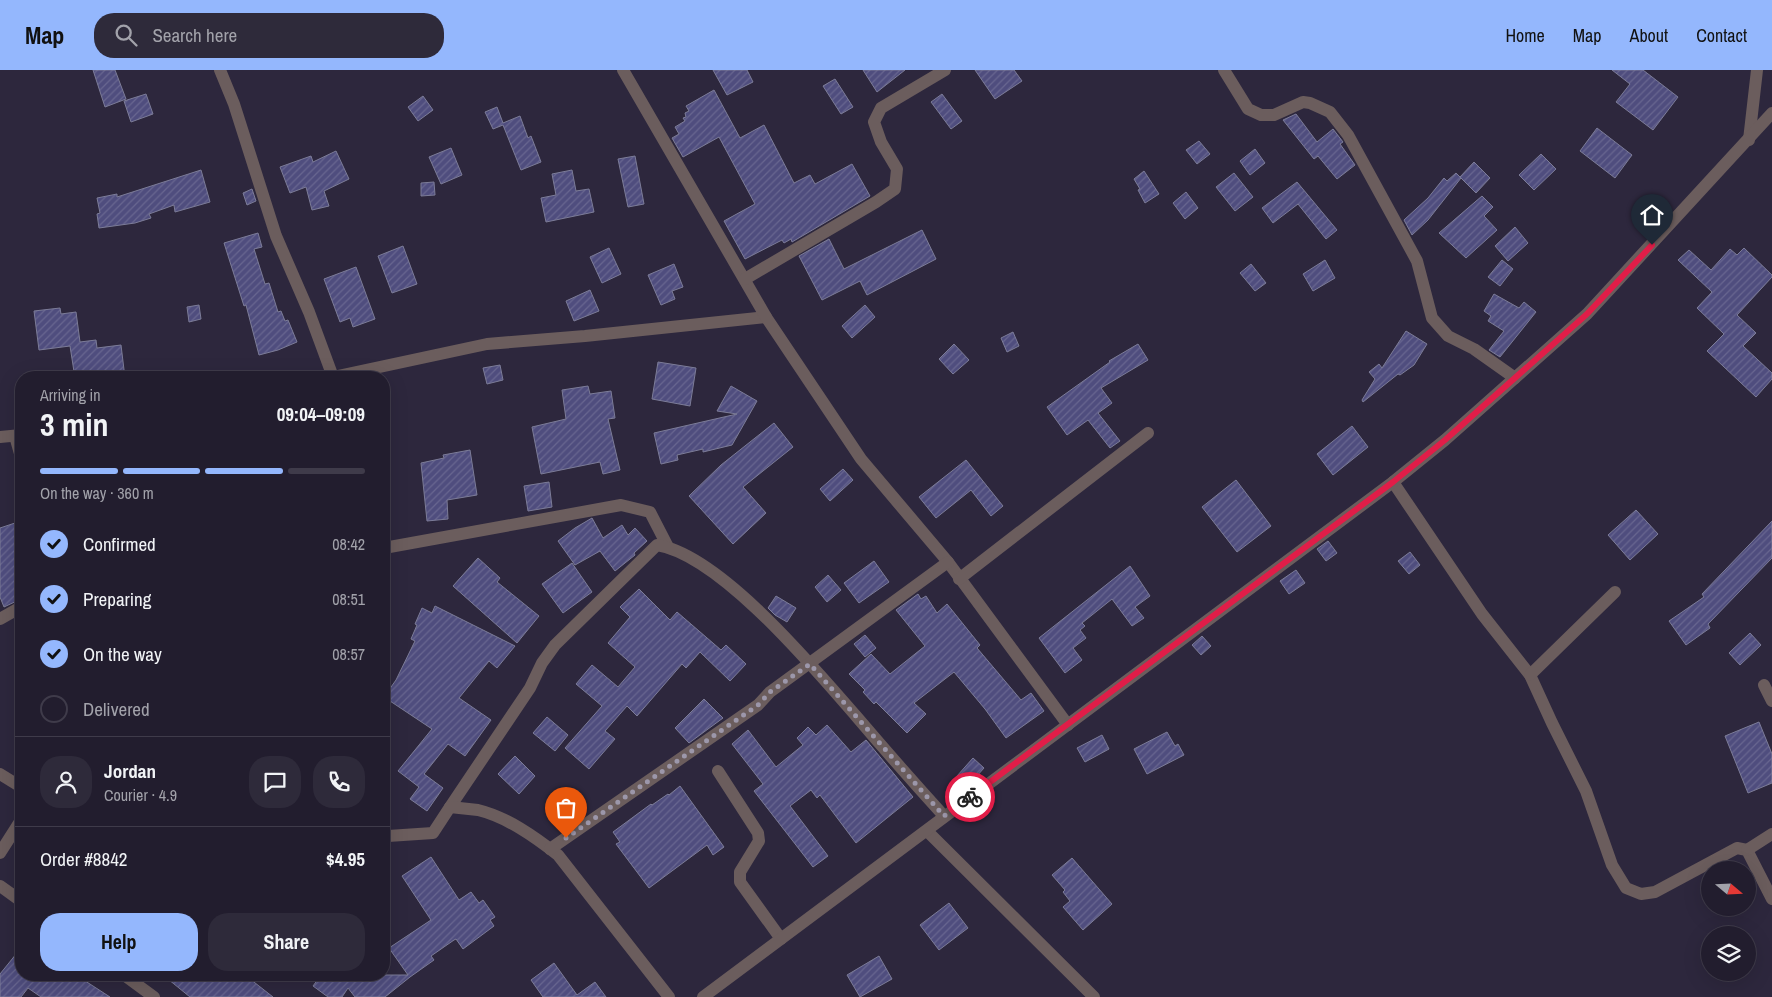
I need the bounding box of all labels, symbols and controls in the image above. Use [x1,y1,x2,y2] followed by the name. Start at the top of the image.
[94,13,444,58] search box
[25,19,64,51] text: Map
[112,21,140,49] icon: search
[152,22,237,48] text: Search here
[1505,23,1545,48] text: Home
[1573,23,1602,48] text: Map
[1630,23,1668,48] text: About
[1696,23,1747,48] text: Contact
[1631,194,1673,245] pin
[1638,201,1666,229] icon: home
[40,384,101,406] text: Arriving in
[277,401,365,427] text: 09:04–09:09
[40,403,109,446] text: 3 min
[40,482,154,504] text: On the way · 360 m
[40,530,68,558] icon: check
[83,531,156,557] text: Confirmed
[332,533,365,555] text: 08:42
[40,585,68,613] icon: check
[83,586,151,612] text: Preparing
[332,588,365,610] text: 08:51
[40,640,68,668] icon: check
[83,641,162,667] text: On the way
[332,643,365,665] text: 08:57
[83,696,150,722] text: Delivered
[40,756,92,808] button: person
[249,756,301,808] button: chat
[313,756,365,808] button: phone
[104,758,156,784] text: Jordan
[945,772,995,822] courier
[956,783,984,811] icon: bike
[104,784,177,806] text: Courier · 4.9
[545,787,587,838] pin
[552,794,580,822] icon: bag
[40,846,127,872] text: Order #8842
[326,846,365,872] text: $4.95
[1701,861,1756,916] north arrow
[1701,861,1756,981] map controls
[40,913,198,971] button: Help
[208,913,365,971] button: Share
[1701,926,1756,981] button: layers

